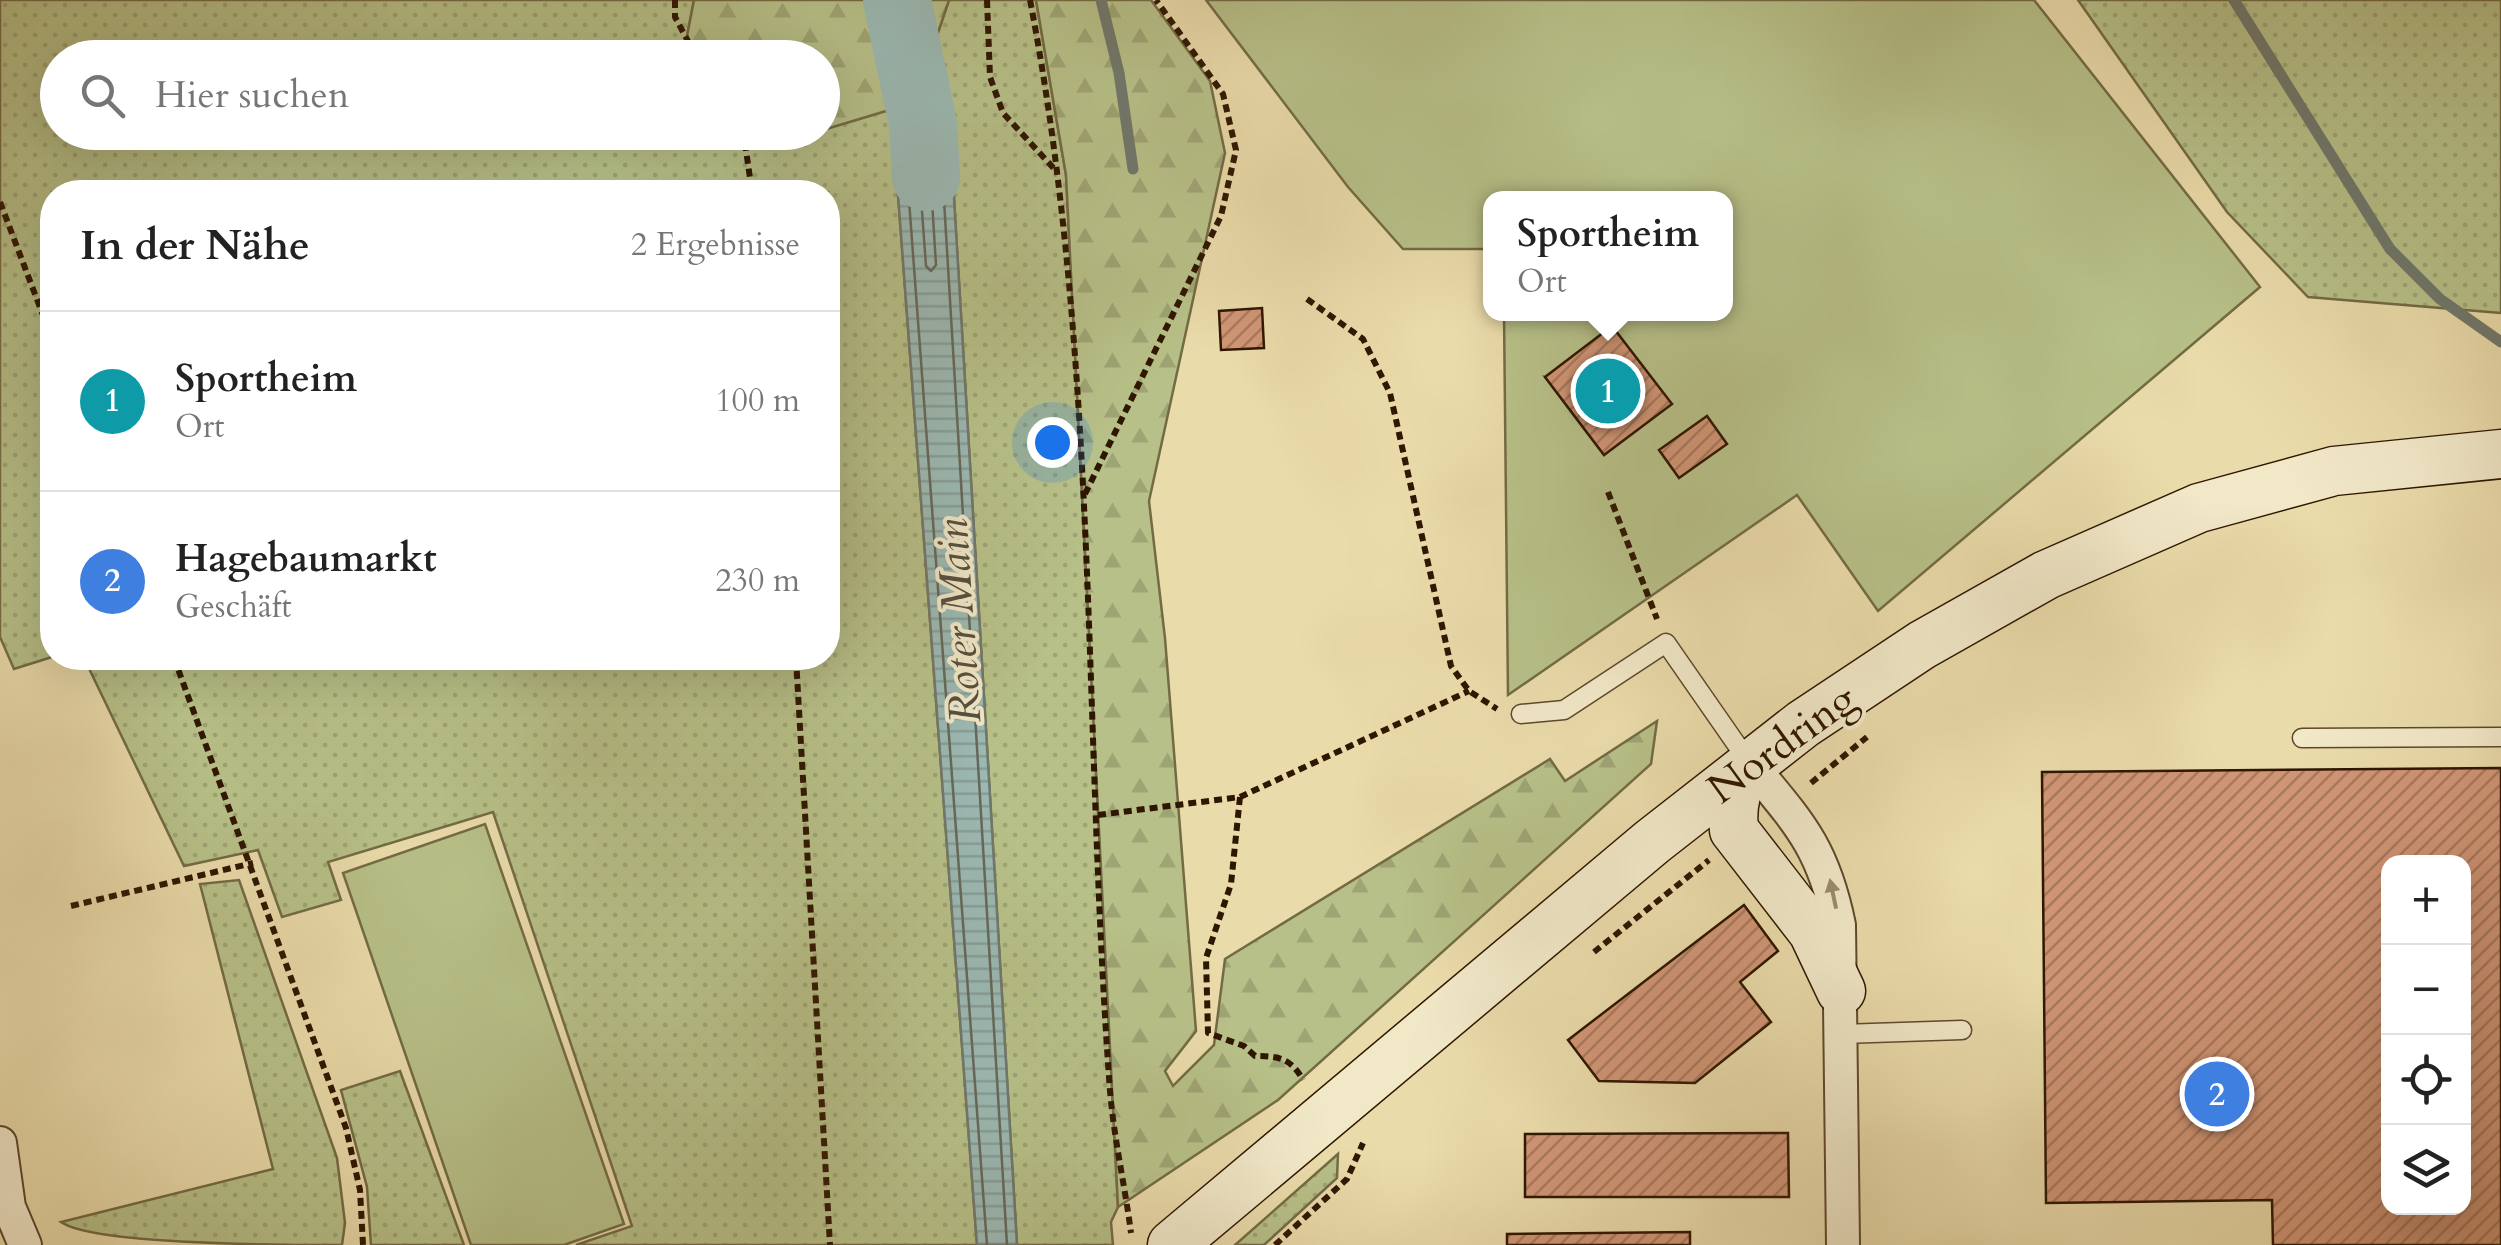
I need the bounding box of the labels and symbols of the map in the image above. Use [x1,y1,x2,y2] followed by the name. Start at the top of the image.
[1576,354,1640,428] pin: 1
[1027,417,1078,468] your location
[921,517,997,725] water label: Roter Main
[1696,670,1868,817] street label: Nordring
[1824,878,1840,909] one-way arrow
[2184,1056,2250,1132] pin: 2

